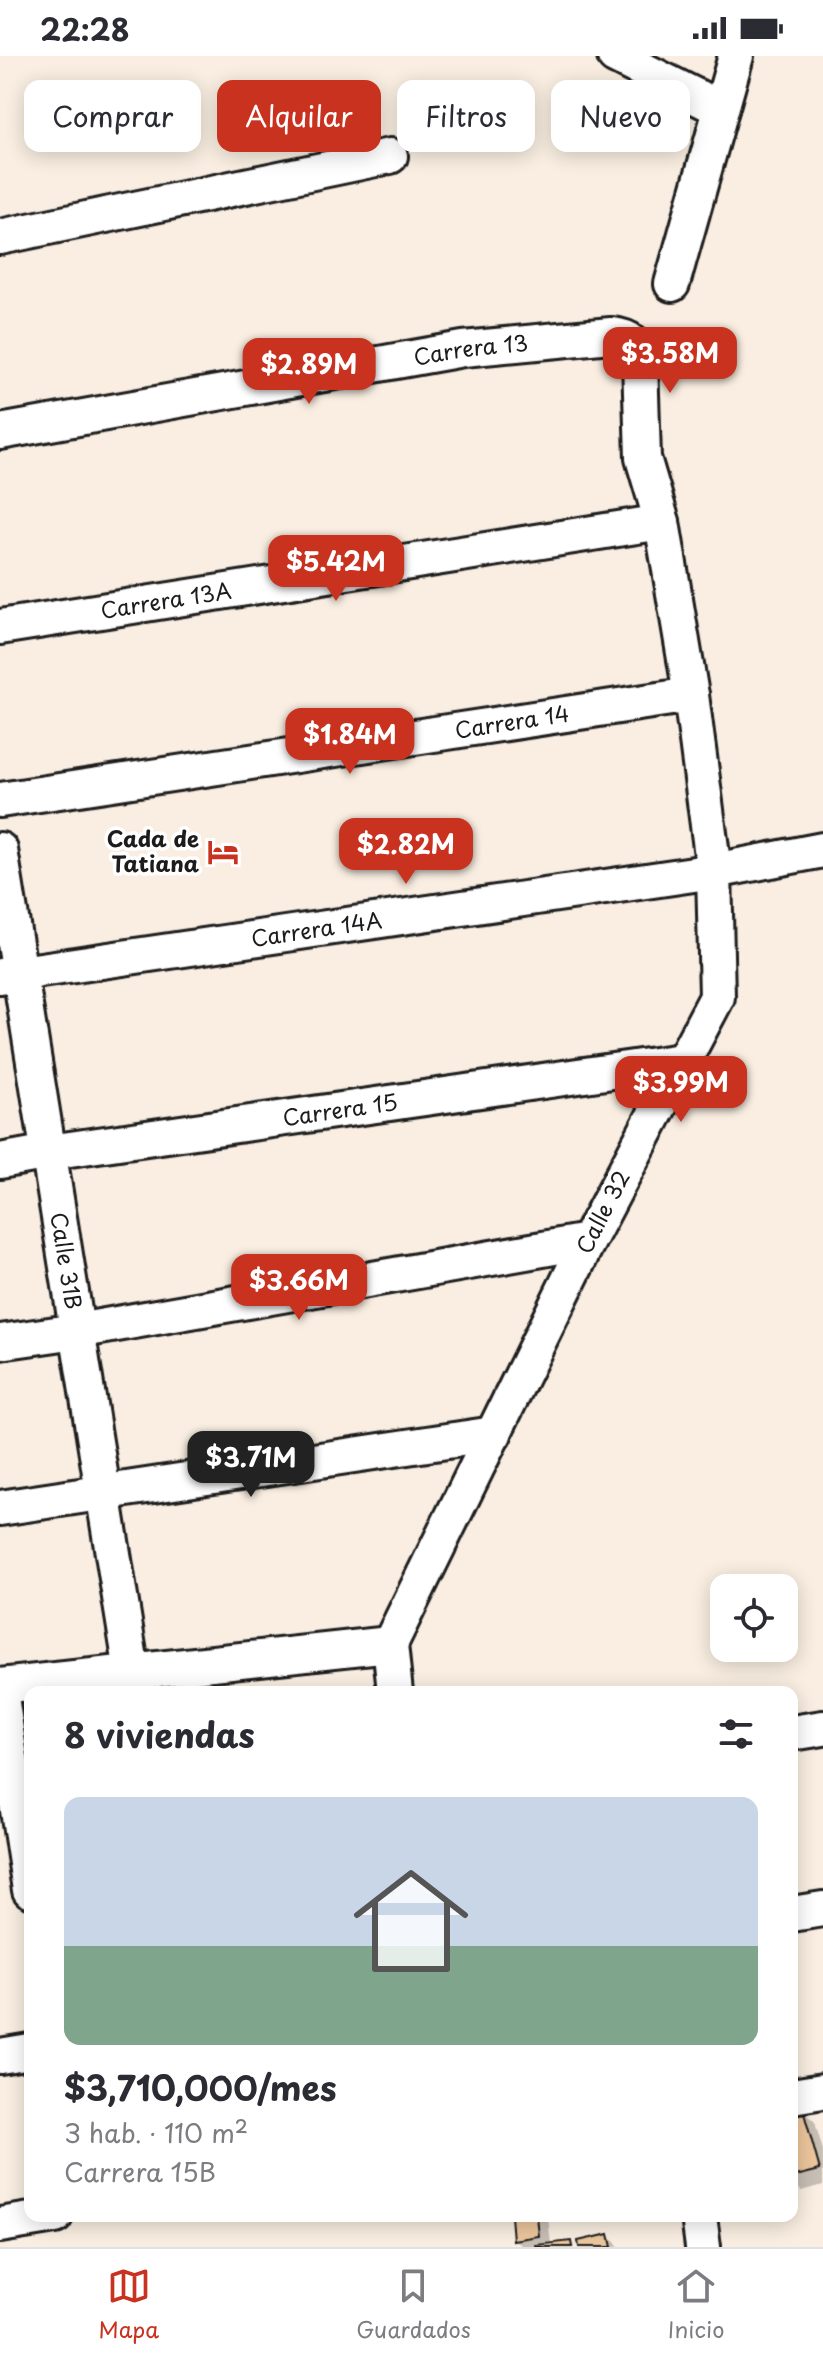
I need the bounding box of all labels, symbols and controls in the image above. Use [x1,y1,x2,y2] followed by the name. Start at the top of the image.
[40,6,130,51] text: 22:28
[24,80,201,152] chip: Comprar
[217,80,381,152] chip: Alquilar
[397,80,535,152] chip: Filtros
[551,80,690,152] chip: Nuevo
[411,325,529,373] street label: Carrera 13
[605,327,735,395] pin: $3.58M
[621,333,719,372] text: $3.58M
[244,338,374,406] pin: $2.89M
[261,344,357,383] text: $2.89M
[271,535,401,603] pin: $5.42M
[286,541,386,580] text: $5.42M
[98,573,233,626] street label: Carrera 13A
[452,696,571,746] street label: Carrera 14
[285,708,415,776] pin: $1.84M
[303,714,397,753] text: $1.84M
[341,818,471,886] pin: $2.82M
[107,821,200,879] place label: Cada de Tatiana
[357,824,455,863] text: $2.82M
[206,835,240,869] hotel icon: Cada de Tatiana
[249,902,384,954] street label: Carrera 14A
[616,1056,746,1124] pin: $3.99M
[633,1062,729,1101] text: $3.99M
[280,1084,400,1133] street label: Carrera 15
[567,1164,637,1259] street label: Calle 32
[43,1210,91,1311] street label: Calle 31B
[234,1254,364,1322] pin: $3.66M
[249,1260,349,1299] text: $3.66M
[186,1431,316,1499] pin: $3.71M
[205,1437,297,1476] text: $3.71M
[710,1574,798,1662] map controls
[710,1574,798,1662] button: locate
[64,1708,255,1760] text: 8 viviendas
[714,1712,758,1756] icon: filters
[339,1849,483,1993] icon: home
[64,2061,337,2113] text: $3,710,000/mes
[64,2113,248,2152] text: 3 hab. · 110 m²
[64,2152,216,2191] text: Carrera 15B
[99,2264,159,2345] tab: Mapa
[356,2264,471,2345] tab: Guardados
[668,2264,724,2345] tab: Inicio

